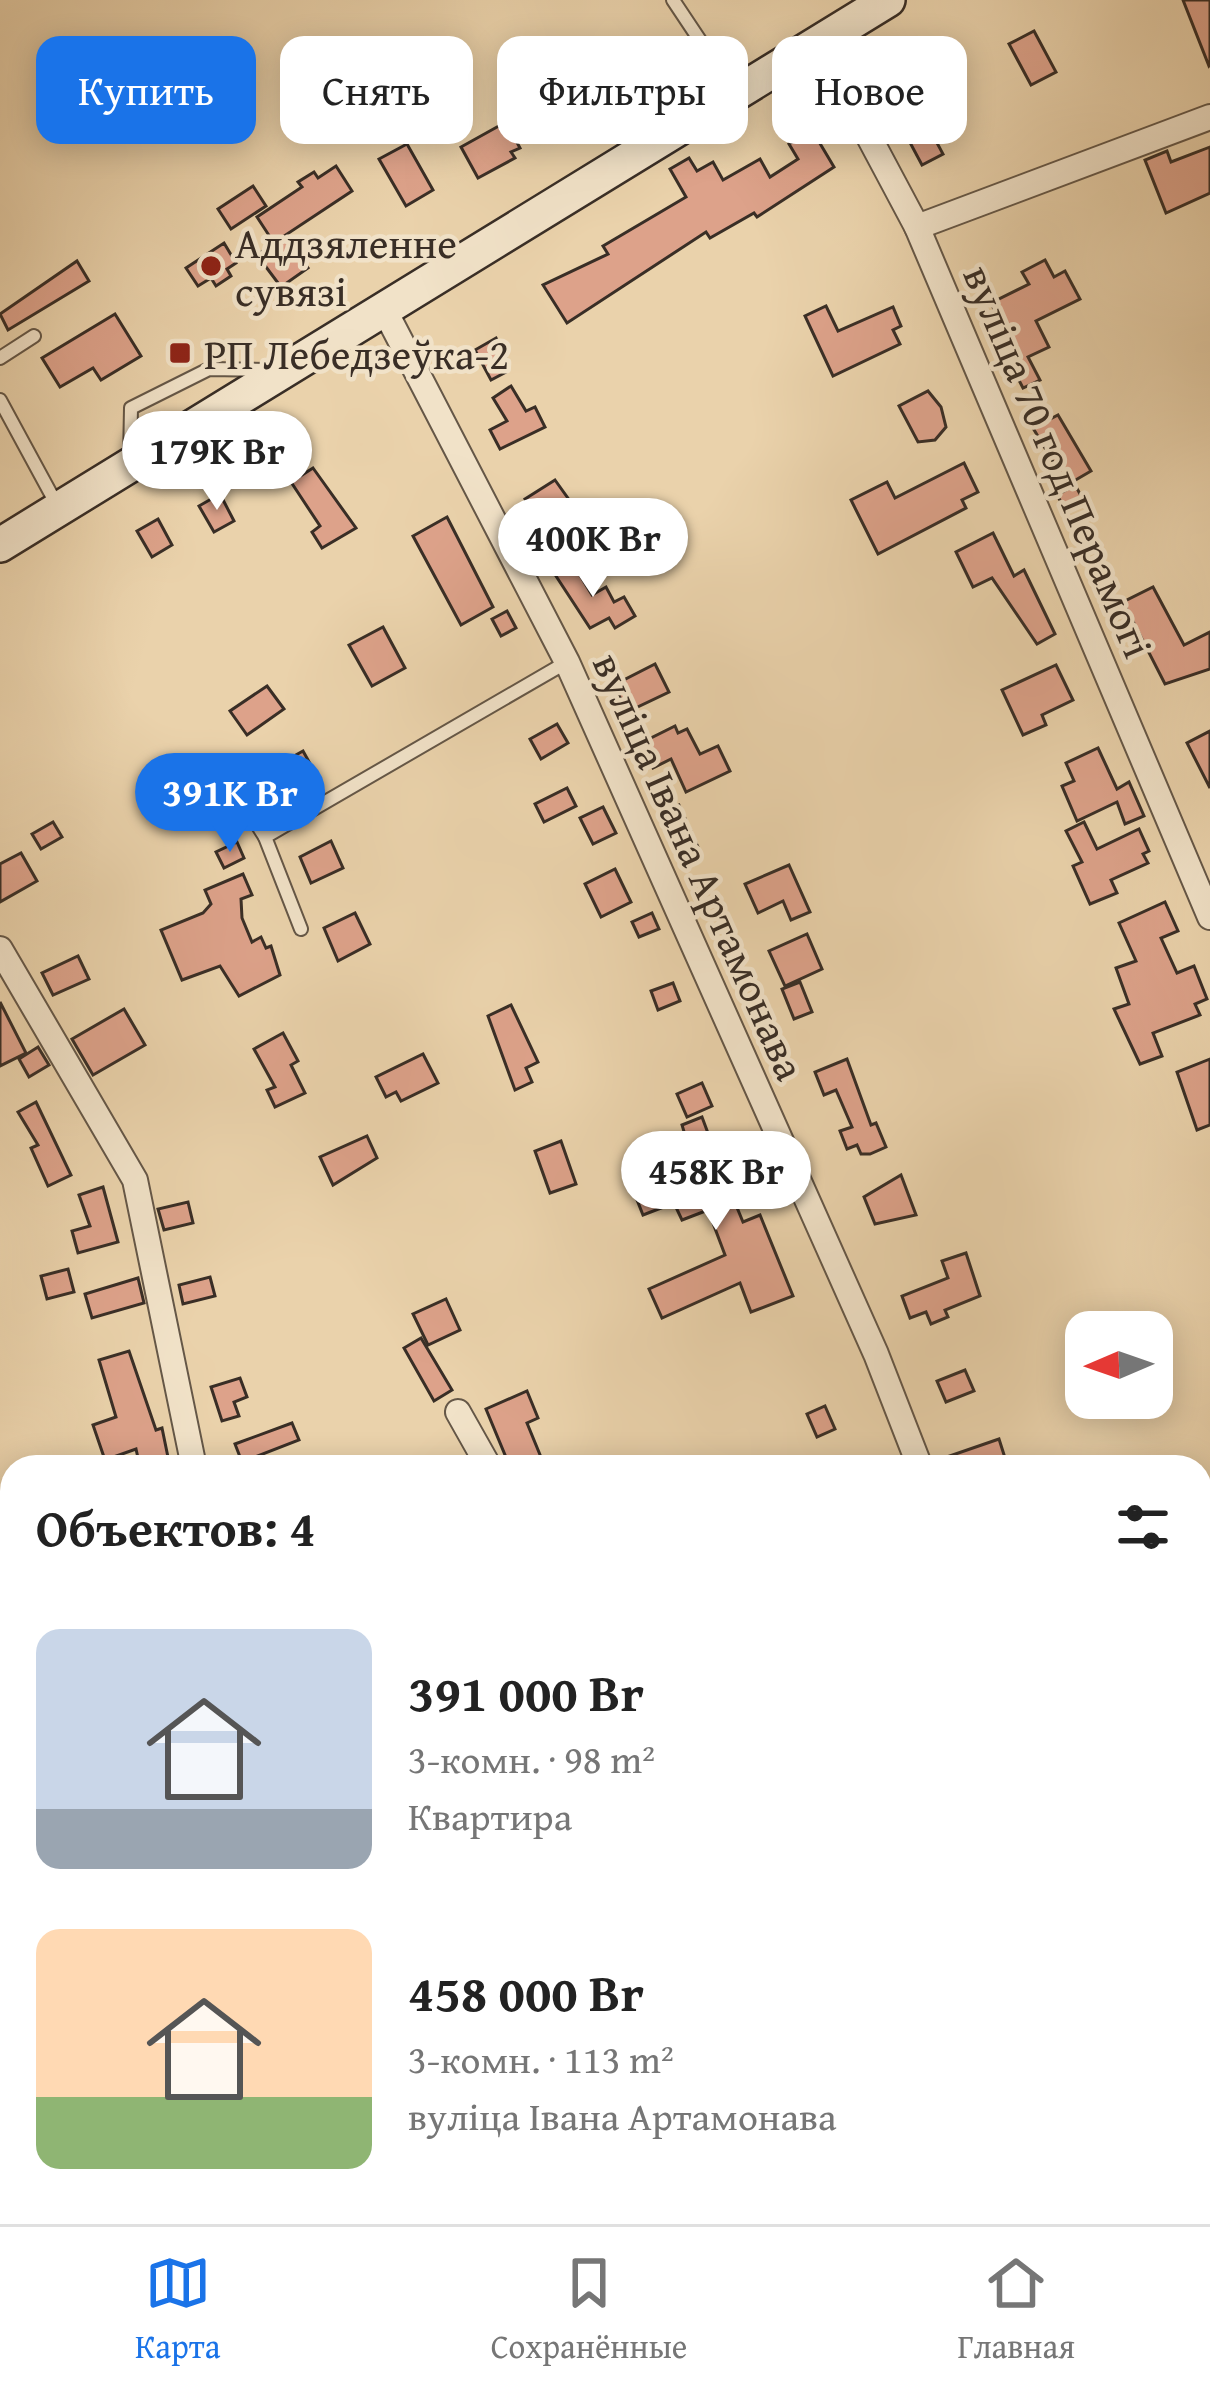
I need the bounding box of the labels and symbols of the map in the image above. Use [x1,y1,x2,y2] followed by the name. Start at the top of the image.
[235,212,457,321] place label: Аддзяленне сувязі
[198,253,224,279] marker: Аддзяленне сувязі
[949,255,1169,667] street label: вуліца 70 год Перамогі
[204,323,509,384] place label: РП Лебедзеўка-2
[167,340,193,366] marker: РП Лебедзеўка-2
[106,411,328,513] pin: 179K Br
[482,498,704,600] pin: 400K Br
[578,643,822,1089] street label: вуліца Івана Артамонава
[119,753,341,855] pin: 391K Br
[605,1131,827,1233] pin: 458K Br
[1065,1311,1173,1419] north arrow

